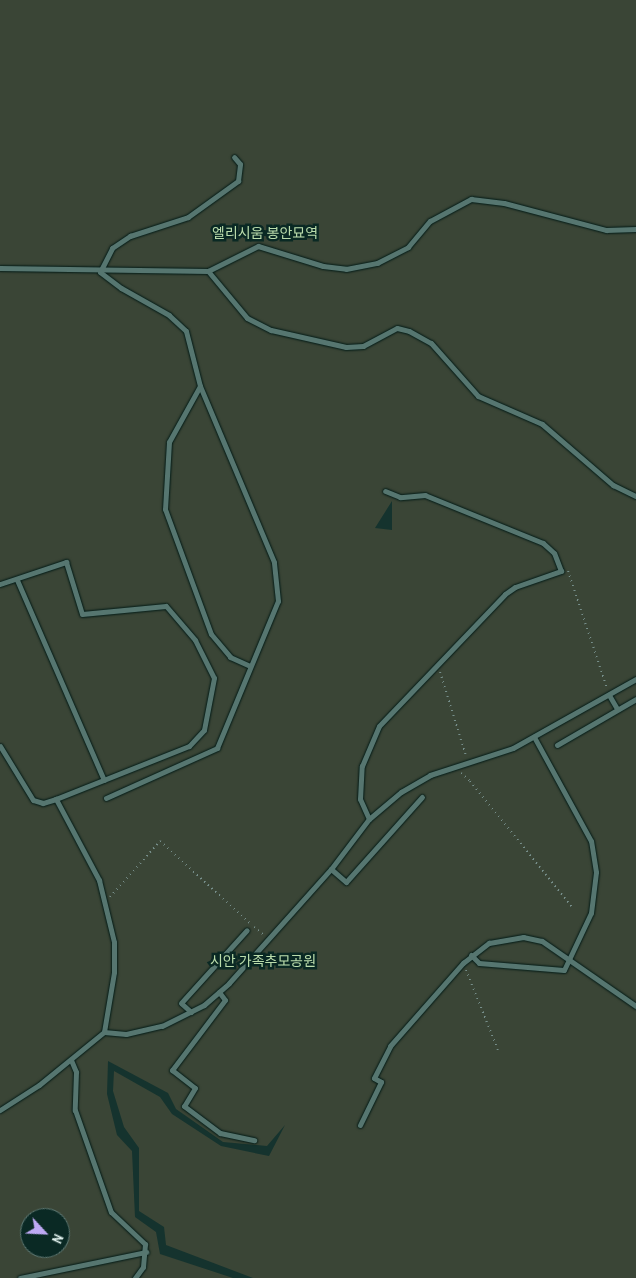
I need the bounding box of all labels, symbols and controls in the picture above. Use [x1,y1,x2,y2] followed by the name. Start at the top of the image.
[212,225,318,241] park label: 엘리시움 봉안묘역
[210,953,316,969] park label: 시안 가족추모공원
[20,1208,70,1258] north arrow
[48,1231,68,1246] text: N

